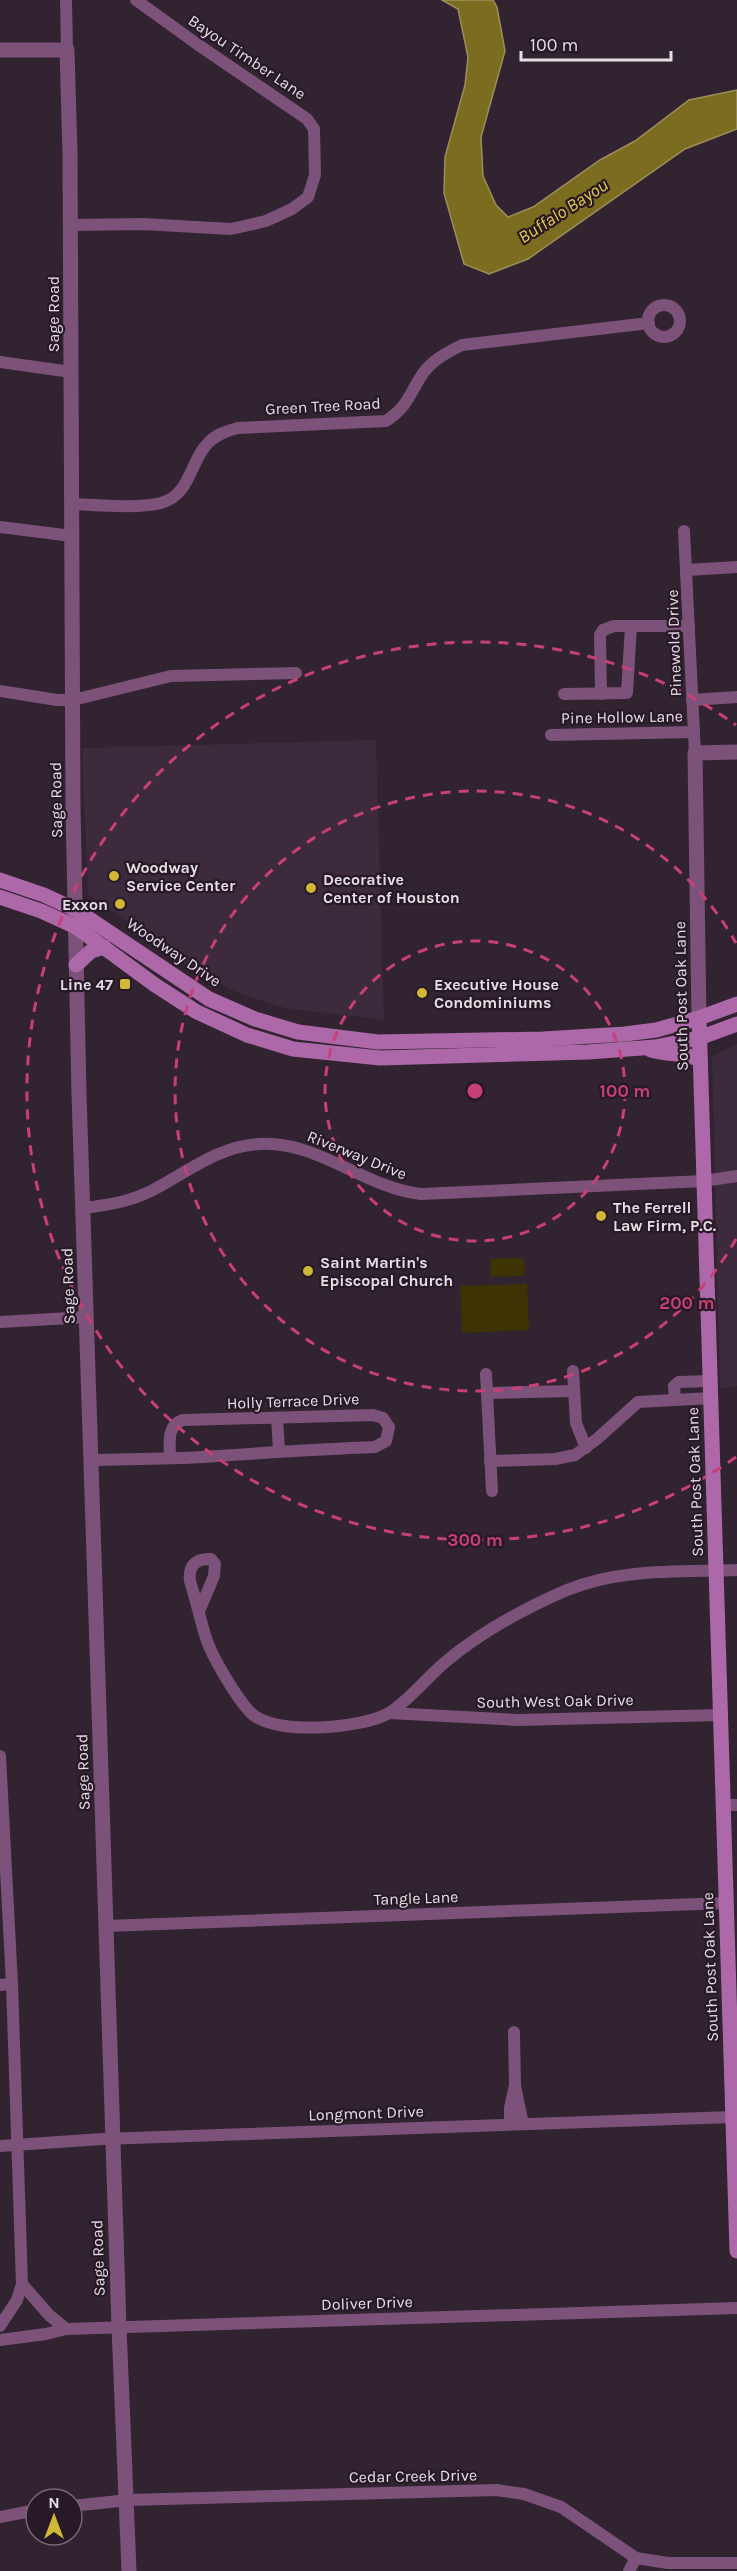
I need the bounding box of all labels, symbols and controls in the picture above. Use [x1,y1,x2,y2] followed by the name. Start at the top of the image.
[185,11,309,103] street label: Bayou Timber Lane
[521,24,671,62] scale bar
[530,34,578,56] text: 100 m
[514,174,612,248] water label: Buffalo Bayou
[44,276,63,352] street label: Sage Road
[265,393,381,419] street label: Green Tree Road
[663,589,685,697] street label: Pinewold Drive
[561,706,683,728] street label: Pine Hollow Lane
[46,762,66,838] street label: Sage Road
[126,858,236,895] place label: Woodway Service Center
[107,869,121,883] marker: Woodway Service Center
[323,870,460,907] place label: Decorative Center of Houston
[304,881,318,895] marker: Decorative Center of Houston
[62,895,108,914] place label: Exxon
[113,897,127,911] marker: Exxon
[123,913,225,991] street label: Woodway Drive
[670,921,692,1071] street label: South Post Oak Lane
[60,975,113,994] place label: Line 47
[434,975,559,1012] place label: Executive House Condominiums
[118,977,132,991] marker: Line 47
[415,986,429,1000] marker: Executive House Condominiums
[600,1080,650,1102] text: 100 m
[465,1081,485,1101] centre of rings
[304,1126,410,1184] street label: Riverway Drive
[613,1198,717,1235] place label: The Ferrell Law Firm, P.C.
[594,1209,608,1223] marker: The Ferrell Law Firm, P.C.
[57,1248,79,1324] street label: Sage Road
[320,1253,453,1290] place label: Saint Martin's Episcopal Church
[301,1264,315,1278] marker: Saint Martin's Episcopal Church
[659,1292,715,1314] text: 200 m
[226,1389,360,1413] street label: Holly Terrace Drive
[683,1407,707,1557] street label: South Post Oak Lane
[447,1529,503,1551] text: 300 m
[476,1690,634,1712] street label: South West Oak Drive
[72,1734,94,1810] street label: Sage Road
[373,1887,459,1909] street label: Tangle Lane
[698,1892,722,2042] street label: South Post Oak Lane
[308,2101,424,2125] street label: Longmont Drive
[87,2220,109,2296] street label: Sage Road
[321,2292,413,2314] street label: Doliver Drive
[349,2465,477,2487] street label: Cedar Creek Drive
[24,2487,84,2547] north arrow
[48,2493,60,2512] text: N

